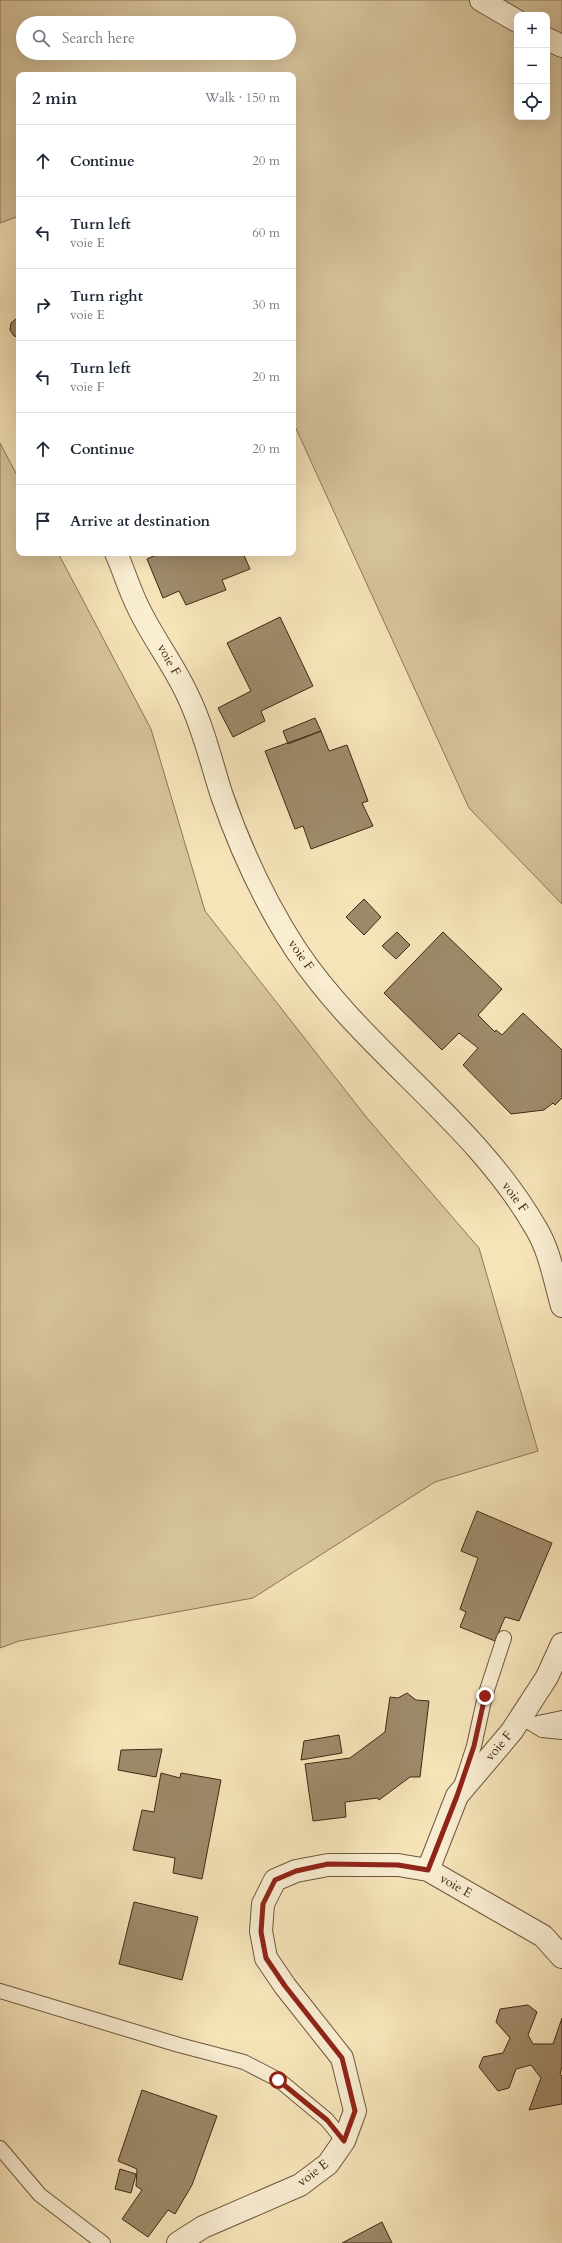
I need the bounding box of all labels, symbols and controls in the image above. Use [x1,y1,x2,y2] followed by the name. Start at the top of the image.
[514,12,550,120] map controls
[514,12,550,48] button: +
[16,16,296,60] search box
[30,27,52,49] icon: search
[62,28,135,48] text: Search here
[514,48,550,84] button: −
[514,84,550,120] button: locate
[32,87,77,110] text: 2 min
[205,89,280,107] text: Walk · 150 m
[32,150,54,172] icon: ahead
[70,151,135,171] text: Continue
[252,152,280,170] text: 20 m
[70,214,131,234] text: Turn left
[32,222,54,244] icon: left
[252,224,280,242] text: 60 m
[70,234,105,252] text: voie E
[70,286,143,306] text: Turn right
[32,294,54,316] icon: right
[252,296,280,314] text: 30 m
[70,306,105,324] text: voie E
[70,358,131,378] text: Turn left
[32,366,54,388] icon: left
[252,368,280,386] text: 20 m
[70,378,104,396] text: voie F
[32,438,54,460] icon: ahead
[70,439,135,459] text: Continue
[252,440,280,458] text: 20 m
[32,510,54,532] icon: arrive
[70,511,210,531] text: Arrive at destination
[153,641,185,679] street label: voie F
[284,936,318,974] street label: voie F
[498,1178,532,1216] street label: voie F
[476,1687,494,1705] route end
[481,1727,517,1765] street label: voie F
[436,1870,476,1902] street label: voie E
[269,2071,287,2089] route start
[294,2155,332,2191] street label: voie E

